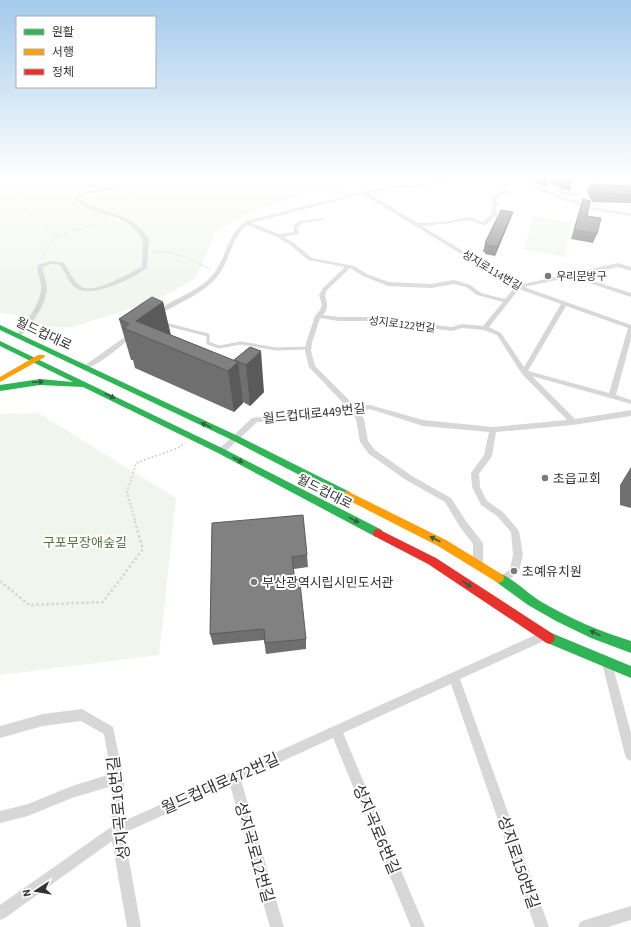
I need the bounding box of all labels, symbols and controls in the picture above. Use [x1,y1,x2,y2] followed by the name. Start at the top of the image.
[16,16,156,88] legend
[52,24,74,41] text: 원활
[52,44,74,61] text: 서행
[52,64,74,81] text: 정체
[459,247,524,294] street label: 성지로114번길
[556,269,607,284] place label: 우리문방구
[543,271,553,281] marker: 우리문방구
[13,313,75,355] street label: 월드컵대로
[368,313,436,336] street label: 성지로122번길
[32,378,44,385] one-way arrow
[104,393,115,399] one-way arrow
[262,400,366,428] street label: 월드컵대로449번길
[200,422,211,428] one-way arrow
[233,457,244,463] one-way arrow
[294,470,355,513] street label: 월드컵대로
[553,470,601,488] place label: 초읍교회
[540,473,550,483] marker: 초읍교회
[348,517,359,523] one-way arrow
[43,534,127,552] park label: 구포무장애숲길
[429,536,440,542] one-way arrow
[522,563,582,581] place label: 초예유치원
[509,566,519,576] marker: 초예유치원
[262,574,394,592] place label: 부산광역시립시민도서관
[249,577,259,587] marker: 부산광역시립시민도서관
[462,580,472,588] one-way arrow
[589,630,600,636] one-way arrow
[158,748,283,820] street label: 월드컵대로472번길
[103,755,135,861] street label: 성지곡로16번길
[347,781,405,878] street label: 성지곡로6번길
[229,799,279,905] street label: 성지곡로12번길
[492,813,544,912] street label: 성지로150번길
[16,871,56,911] north arrow
[19,888,35,898] text: N

